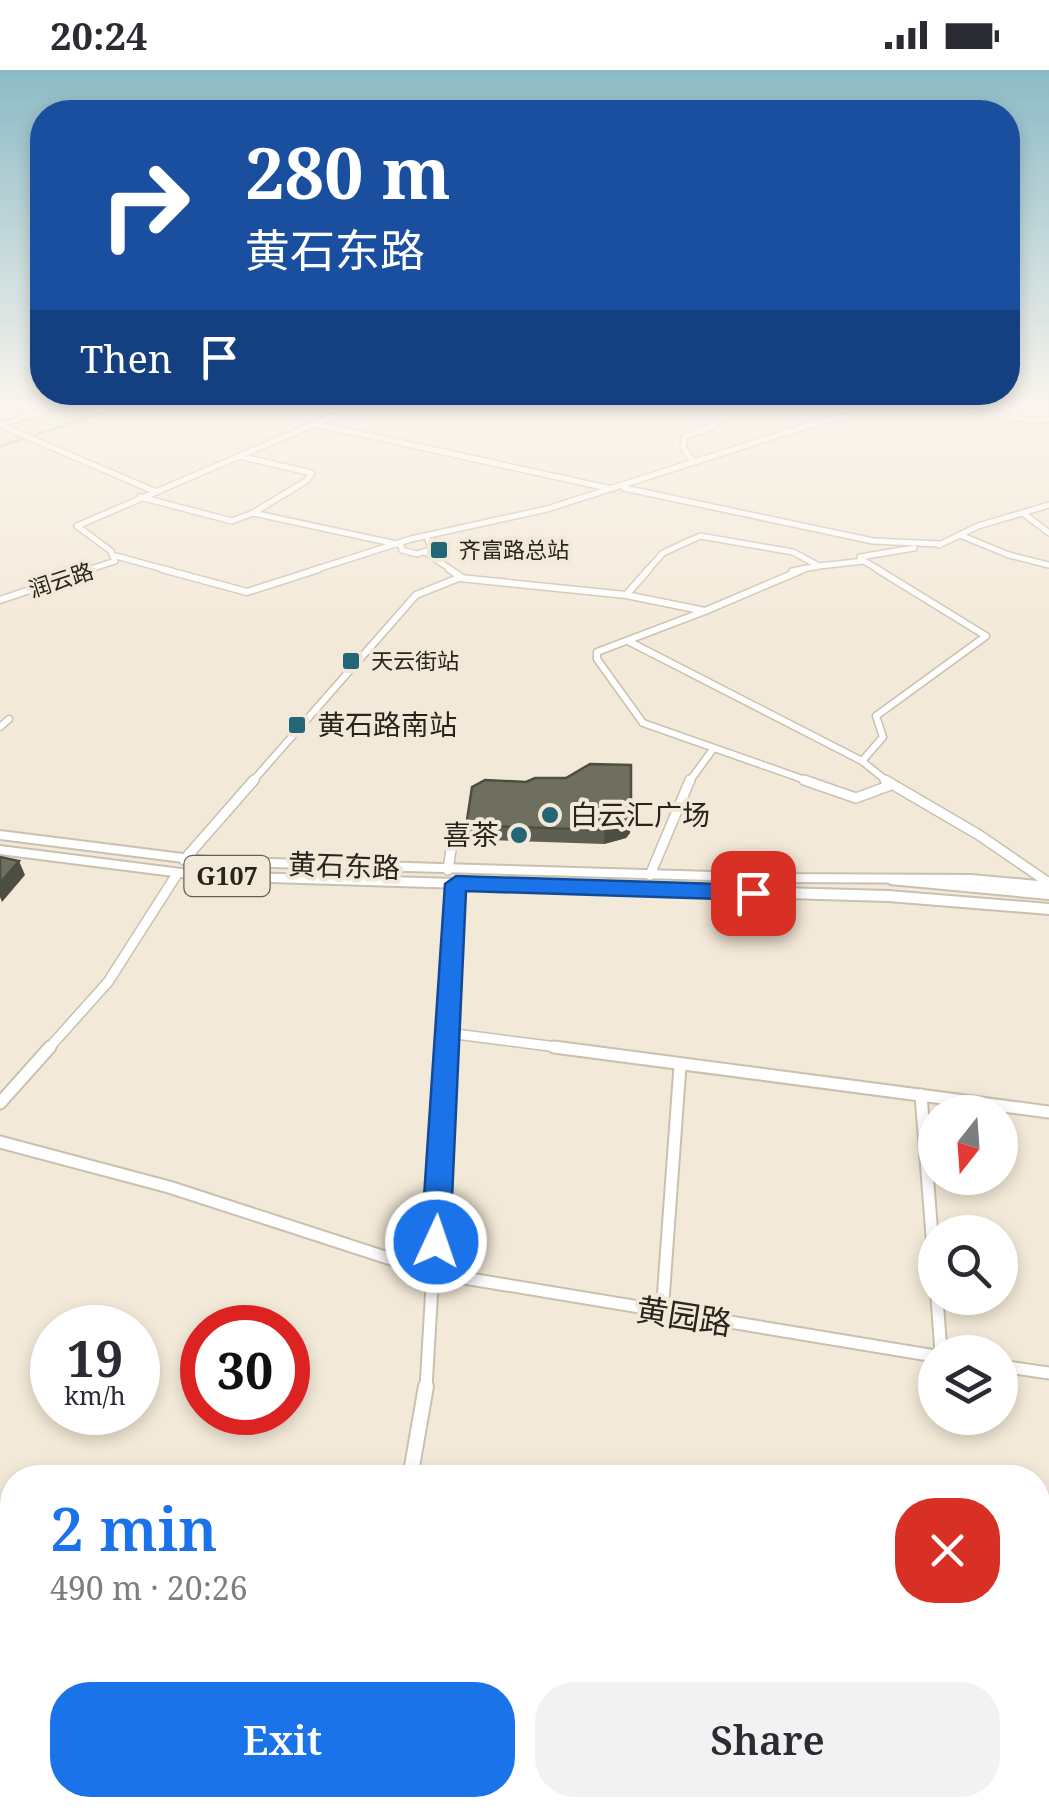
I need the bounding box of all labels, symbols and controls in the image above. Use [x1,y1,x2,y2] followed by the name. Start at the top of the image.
[50,9,147,61] text: 20:24
[245,124,451,220] text: 280 m
[80,140,210,270] icon: right
[245,219,425,280] text: 黄石东路
[192,330,247,385] icon: arrive
[80,332,172,384] text: Then
[459,534,569,564] place label: 齐富路总站
[428,539,450,561] marker: 齐富路总站
[25,555,97,604] street label: 润云路
[371,645,459,675] place label: 天云街站
[340,650,362,672] marker: 天云街站
[317,705,457,743] place label: 黄石路南站
[286,714,308,736] marker: 黄石路南站
[570,795,710,833] place label: 白云汇广场
[539,804,561,826] marker: 白云汇广场
[443,815,499,853] place label: 喜茶
[508,824,530,846] marker: 喜茶
[287,844,401,886] street label: 黄石东路
[711,851,796,936] pin
[184,856,270,896] road number: G107
[726,866,781,921] icon: arrive
[918,1095,1018,1195] north arrow
[918,1095,1018,1435] map controls
[384,1190,488,1294] position arrow
[918,1215,1018,1315] button: search
[633,1287,735,1344] street label: 黄园路
[180,1305,310,1435] speed limit sign: 30
[67,1324,123,1392] text: 19
[918,1335,1018,1435] button: layers
[64,1378,126,1412] text: km/h
[50,1487,218,1569] text: 2 min
[895,1498,1000,1603] button: close
[50,1566,248,1609] text: 490 m · 20:26
[50,1682,515,1797] button: Exit
[535,1682,1000,1797] button: Share

